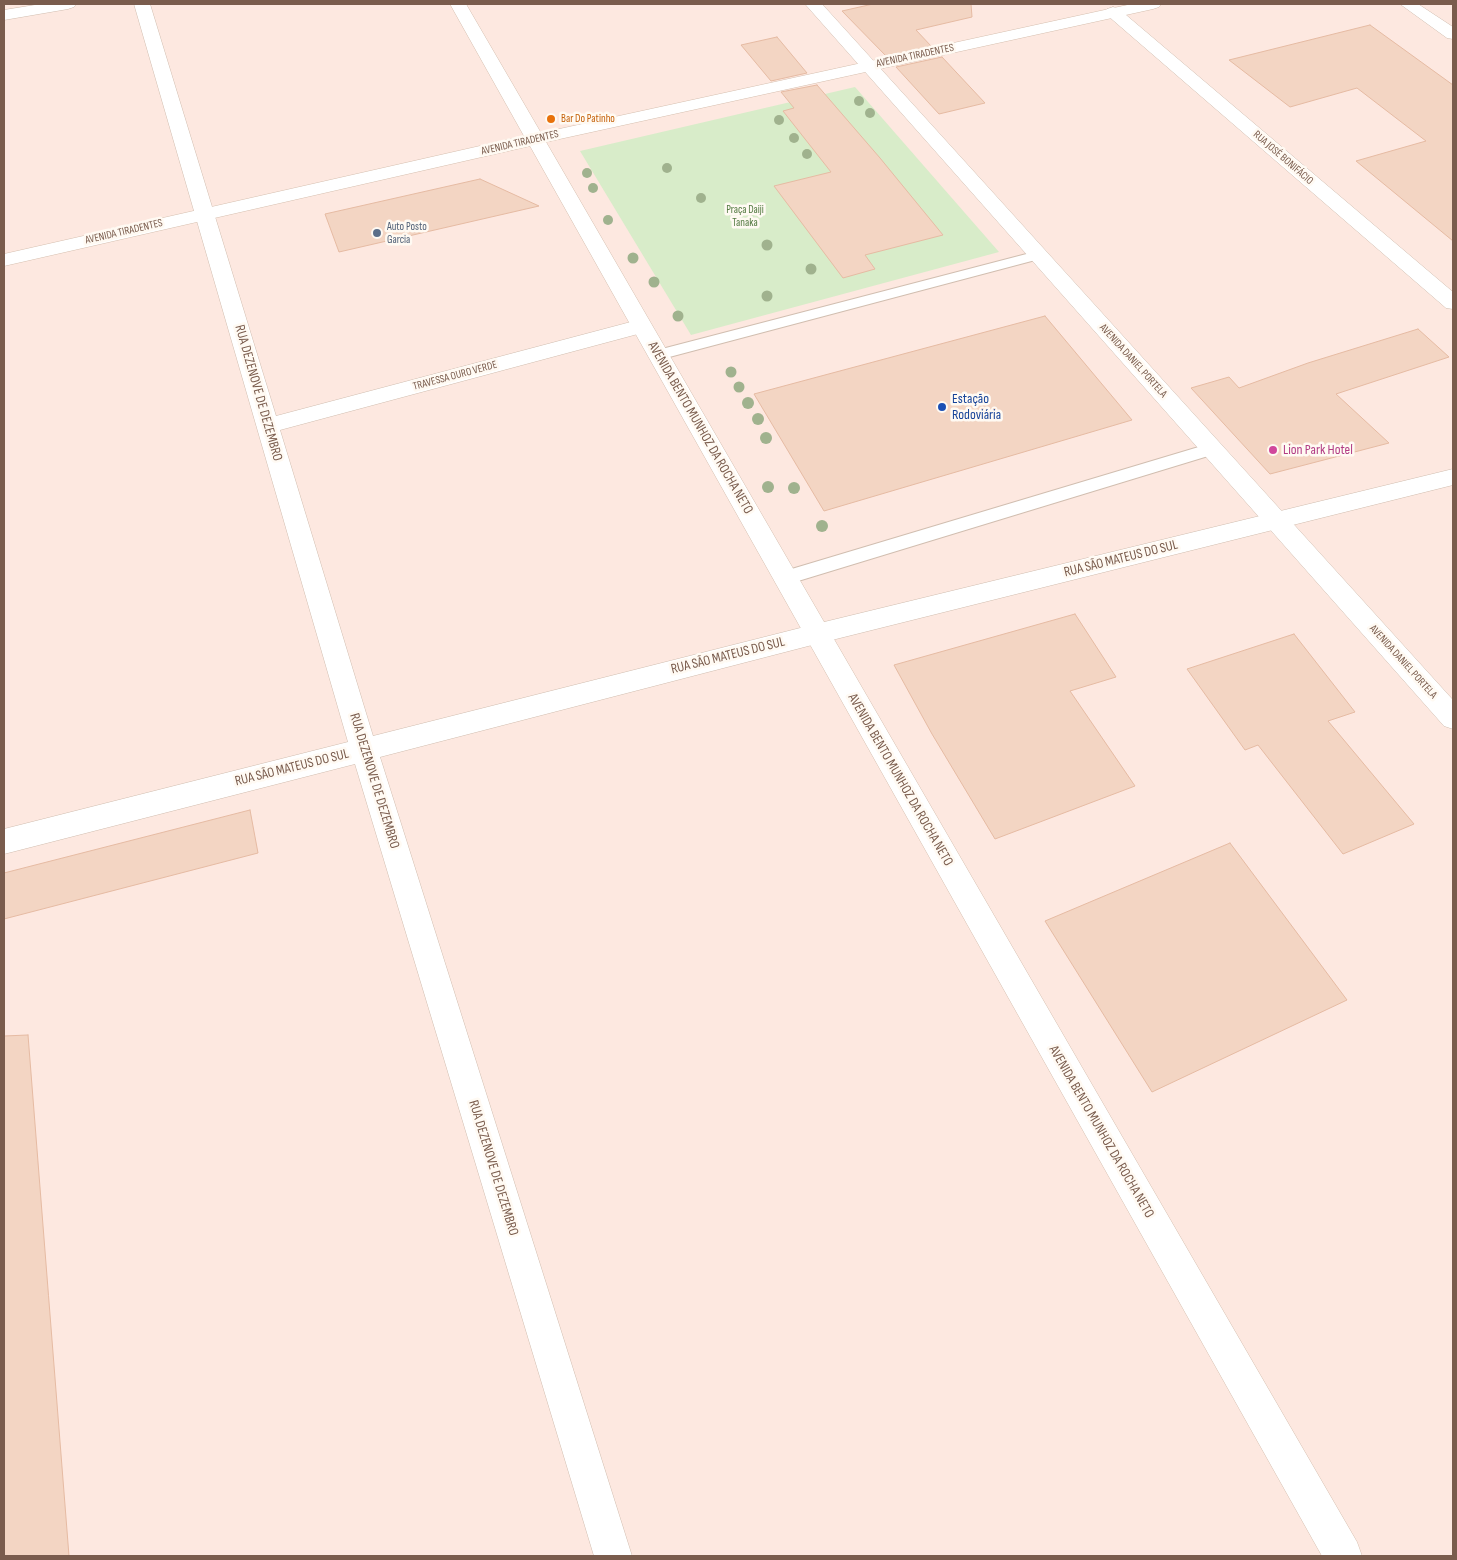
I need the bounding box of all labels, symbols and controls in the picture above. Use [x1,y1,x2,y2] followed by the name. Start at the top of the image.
[875,41,955,71] street label: AVENIDA TIRADENTES
[561,112,615,126] place label: Bar Do Patinho
[545,113,557,125] marker: Bar Do Patinho
[480,128,560,158] street label: AVENIDA TIRADENTES
[1250,128,1316,188] street label: RUA JOSÉ BONIFÁCIO
[726,203,764,229] park label: Praça Daiji Tanaka
[84,217,164,247] street label: AVENIDA TIRADENTES
[387,220,427,246] place label: Auto Posto Garcia
[371,227,383,239] marker: Auto Posto Garcia
[1096,321,1170,401] street label: AVENIDA DANIEL PORTELA
[231,323,285,463] street label: RUA DEZENOVE DE DEZEMBRO
[644,339,756,517] street label: AVENIDA BENTO MUNHOZ DA ROCHA NETO
[411,358,499,394] street label: TRAVESSA OURO VERDE
[952,391,1001,424] place label: Estação Rodoviária
[936,401,948,413] marker: Estação Rodoviária
[1283,442,1353,458] place label: Lion Park Hotel
[1267,444,1279,456] marker: Lion Park Hotel
[1062,537,1180,581] street label: RUA SÃO MATEUS DO SUL
[1366,622,1440,702] street label: AVENIDA DANIEL PORTELA
[669,634,787,678] street label: RUA SÃO MATEUS DO SUL
[844,691,956,869] street label: AVENIDA BENTO MUNHOZ DA ROCHA NETO
[345,711,403,851] street label: RUA DEZENOVE DE DEZEMBRO
[233,746,351,790] street label: RUA SÃO MATEUS DO SUL
[1045,1043,1157,1221] street label: AVENIDA BENTO MUNHOZ DA ROCHA NETO
[464,1098,522,1238] street label: RUA DEZENOVE DE DEZEMBRO

